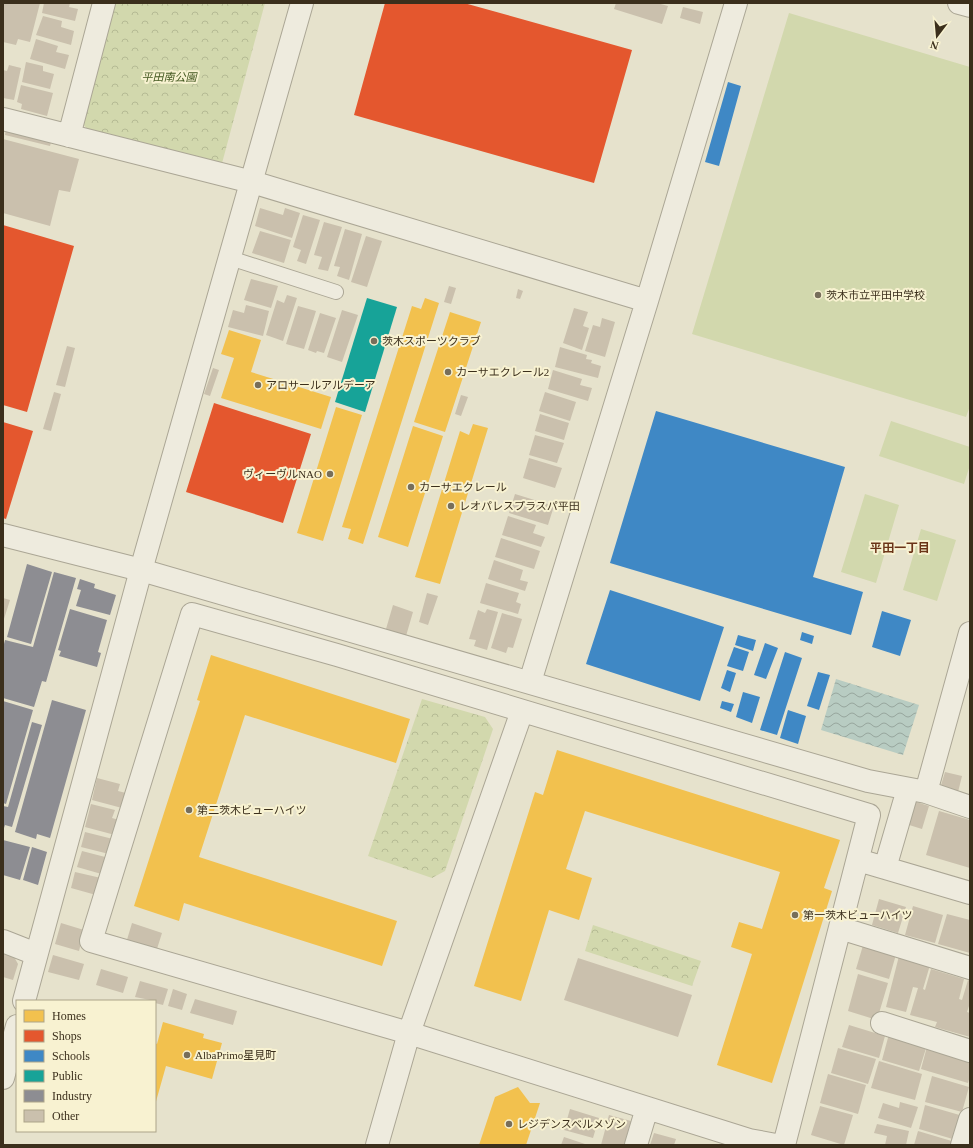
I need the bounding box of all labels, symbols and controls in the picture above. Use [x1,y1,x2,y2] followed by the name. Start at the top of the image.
[917,16,957,56] north arrow
[929,39,940,52] text: N
[142,71,198,83] park label: 平田南公園
[826,289,925,301] place label: 茨木市立平田中学校
[813,290,823,300] marker: 茨木市立平田中学校
[382,335,481,347] place label: 茨木スポーツクラブ
[369,336,379,346] marker: 茨木スポーツクラブ
[456,366,549,378] place label: カーサエクレール2
[443,367,453,377] marker: カーサエクレール2
[266,379,375,391] place label: アロサールアルデーア
[253,380,263,390] marker: アロサールアルデーア
[243,468,322,480] place label: ヴィーヴルNAO
[325,469,335,479] marker: ヴィーヴルNAO
[419,481,507,493] place label: カーサエクレール
[406,482,416,492] marker: カーサエクレール
[459,500,580,512] place label: レオパレスプラスパ平田
[446,501,456,511] marker: レオパレスプラスパ平田
[870,541,930,555] district label: 平田一丁目
[197,804,307,816] place label: 第二茨木ビューハイツ
[184,805,194,815] marker: 第二茨木ビューハイツ
[803,909,913,921] place label: 第一茨木ビューハイツ
[790,910,800,920] marker: 第一茨木ビューハイツ
[16,1000,156,1132] legend
[52,1009,86,1023] text: Homes
[52,1029,82,1043] text: Shops
[52,1049,90,1063] text: Schools
[195,1049,276,1061] place label: AlbaPrimo星見町
[182,1050,192,1060] marker: AlbaPrimo星見町
[52,1069,83,1083] text: Public
[52,1089,92,1103] text: Industry
[52,1109,79,1123] text: Other
[517,1118,626,1130] place label: レジデンスベルメゾン
[504,1119,514,1129] marker: レジデンスベルメゾン

